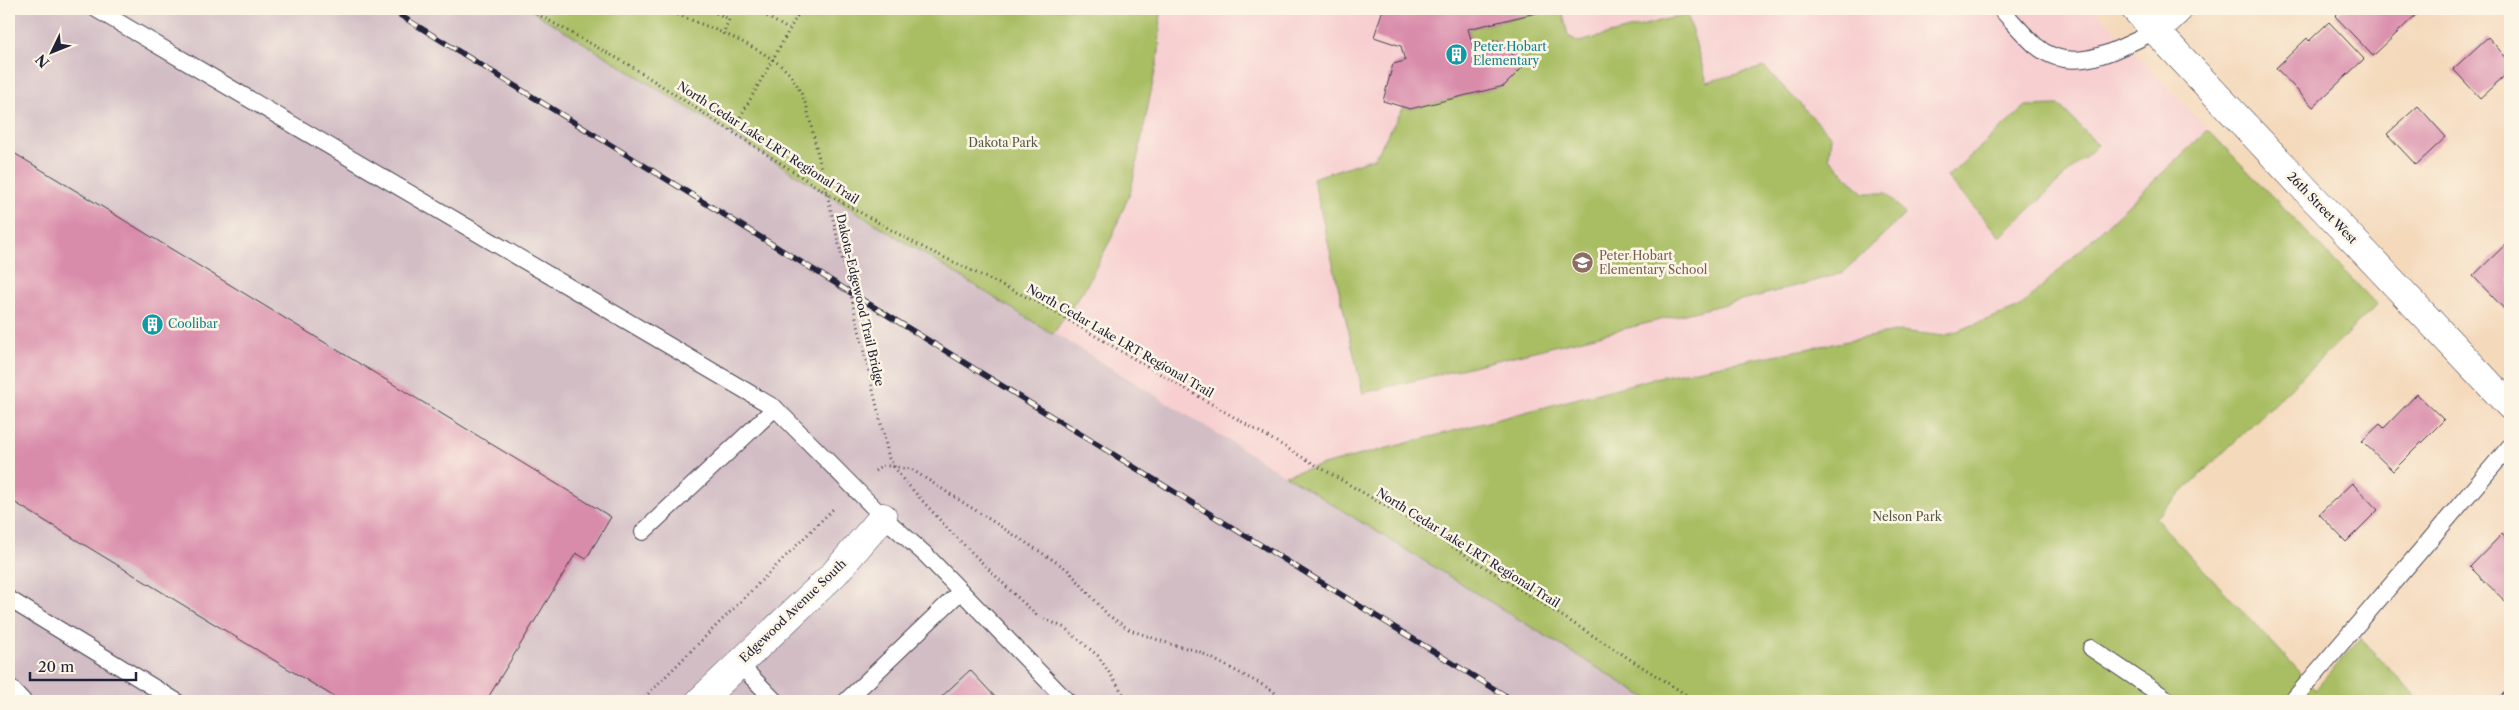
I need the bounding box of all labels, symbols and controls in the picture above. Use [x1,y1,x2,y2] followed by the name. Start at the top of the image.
[28,28,78,78] north arrow
[1473,39,1547,68] place label: Peter Hobart Elementary
[1445,42,1469,66] building icon: Peter Hobart Elementary
[32,50,53,71] text: N
[675,78,862,207] street label: North Cedar Lake LRT Regional Trail
[968,135,1039,150] park label: Dakota Park
[2284,169,2361,247] street label: 26th Street West
[833,212,888,388] street label: Dakota-Edgewood Trail Bridge
[1599,248,1708,277] place label: Peter Hobart Elementary School
[1571,251,1595,275] school or university icon: Peter Hobart Elementary School
[1024,281,1217,401] street label: North Cedar Lake LRT Regional Trail
[140,312,164,336] building icon: Coolibar
[168,316,218,331] place label: Coolibar
[1374,485,1563,611] street label: North Cedar Lake LRT Regional Trail
[1872,509,1943,524] park label: Nelson Park
[736,555,849,665] street label: Edgewood Avenue South
[30,650,136,682] scale bar
[38,657,74,676] text: 20 m

